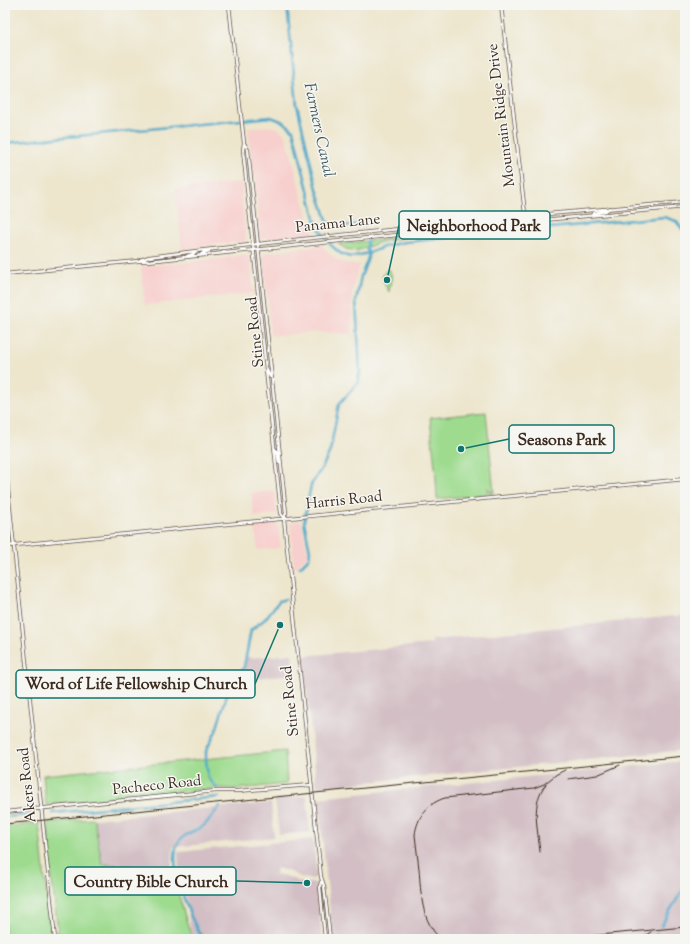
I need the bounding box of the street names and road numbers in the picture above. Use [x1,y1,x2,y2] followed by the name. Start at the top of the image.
[483,42,521,188] street label: Mountain Ridge Drive
[295,209,381,239] street label: Panama Lane
[242,295,270,368] street label: Stine Road
[305,486,384,515] street label: Harris Road
[277,664,305,737] street label: Stine Road
[14,746,42,824] street label: Akers Road
[112,771,203,801] street label: Pacheco Road

